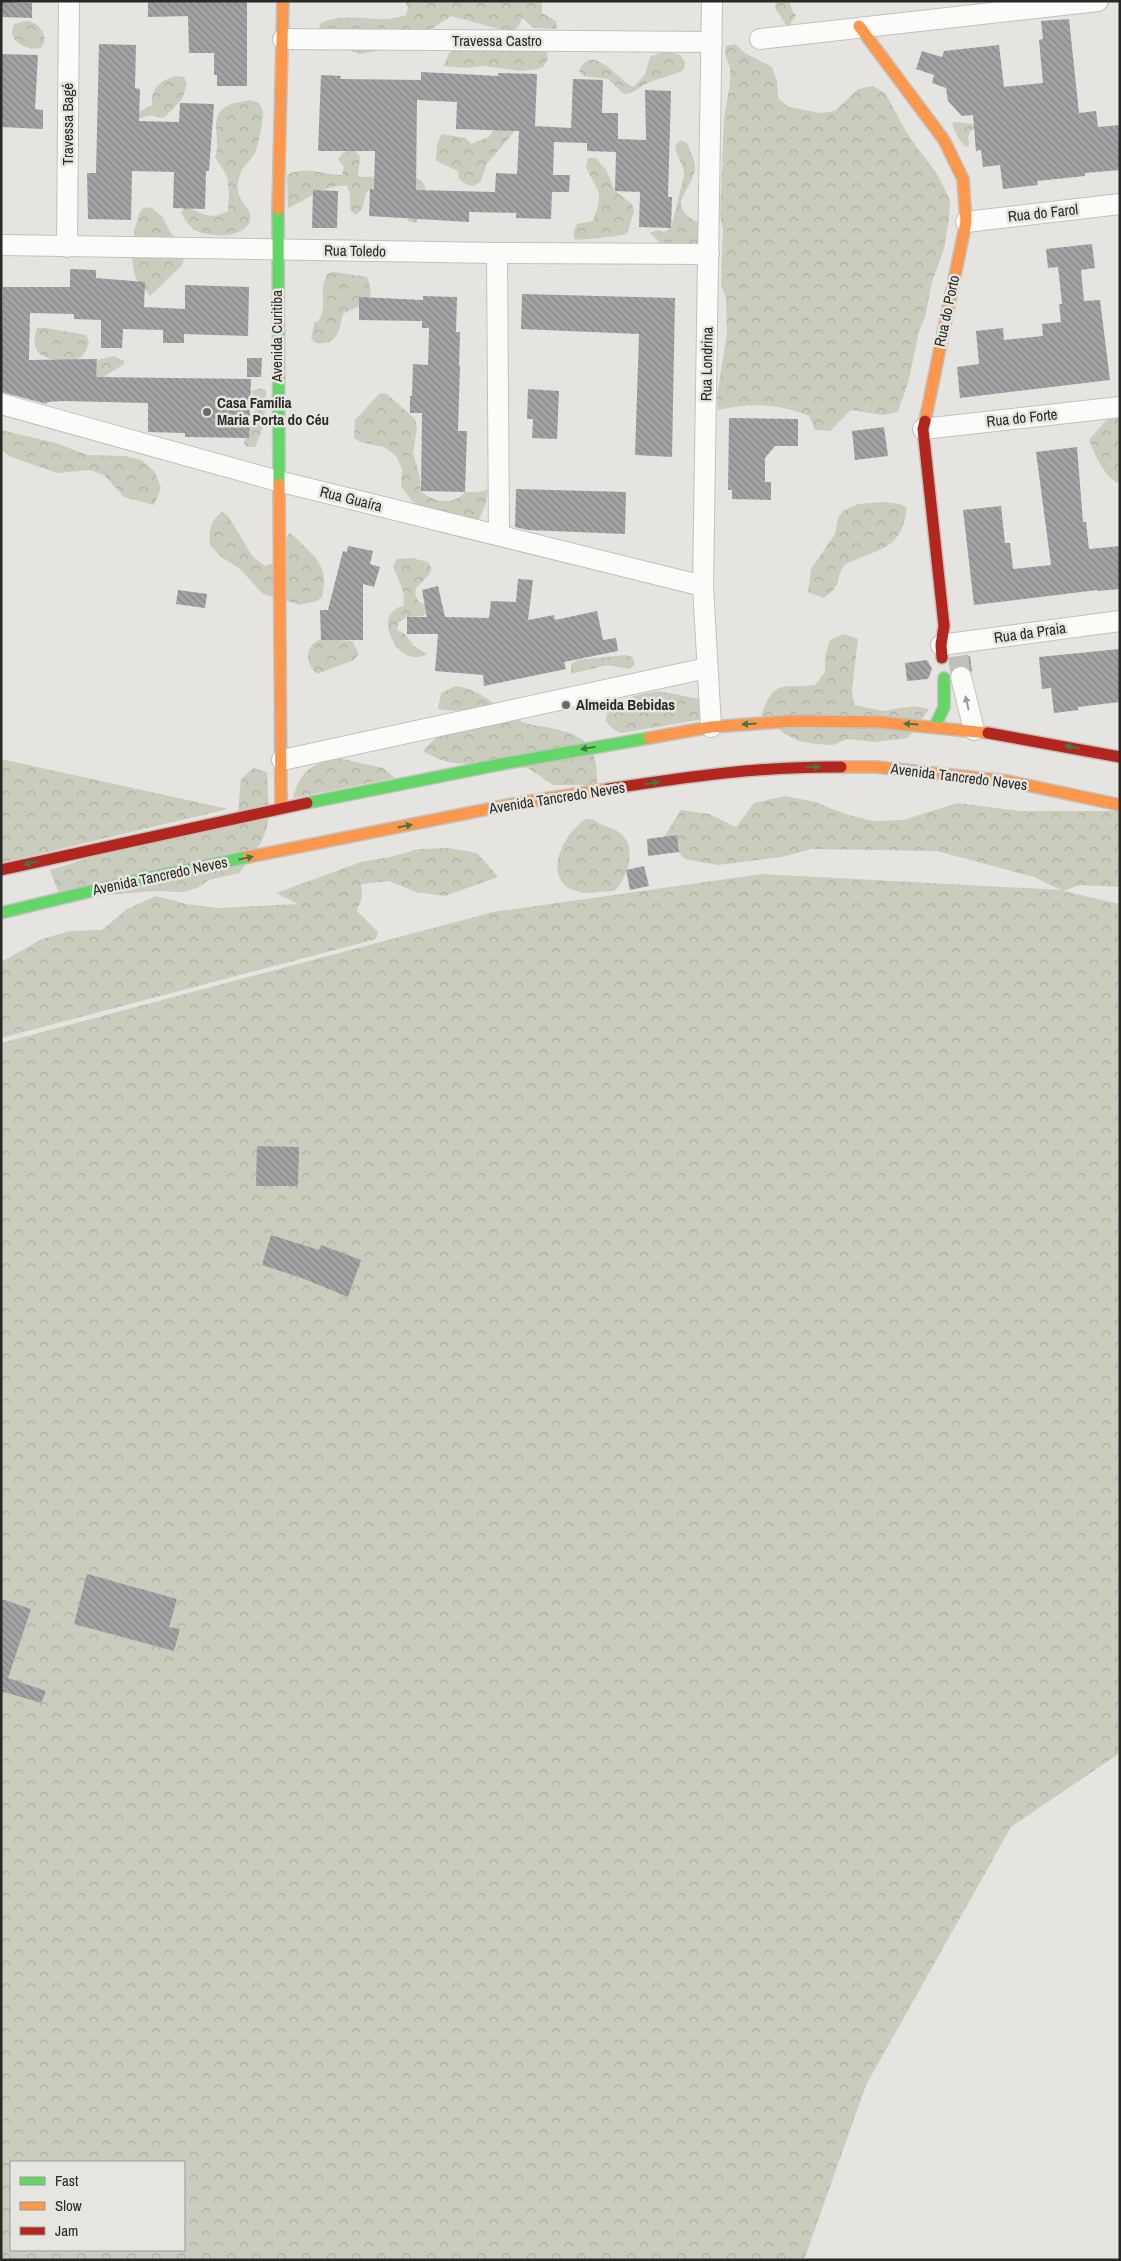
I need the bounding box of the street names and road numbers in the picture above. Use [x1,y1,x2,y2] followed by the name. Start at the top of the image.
[452,30,542,51] street label: Travessa Castro
[57,83,78,165] street label: Travessa Bagé
[1007,198,1079,227] street label: Rua do Farol
[324,239,386,262] street label: Rua Toledo
[929,273,964,349] street label: Rua do Porto
[266,290,287,383] street label: Avenida Curitiba
[695,326,718,401] street label: Rua Londrina
[985,403,1059,432] street label: Rua do Forte
[318,481,385,516] street label: Rua Guaíra
[993,617,1067,648] street label: Rua da Praia
[889,758,1028,795] street label: Avenida Tancredo Neves
[487,776,626,819] street label: Avenida Tancredo Neves
[90,851,229,900] street label: Avenida Tancredo Neves

